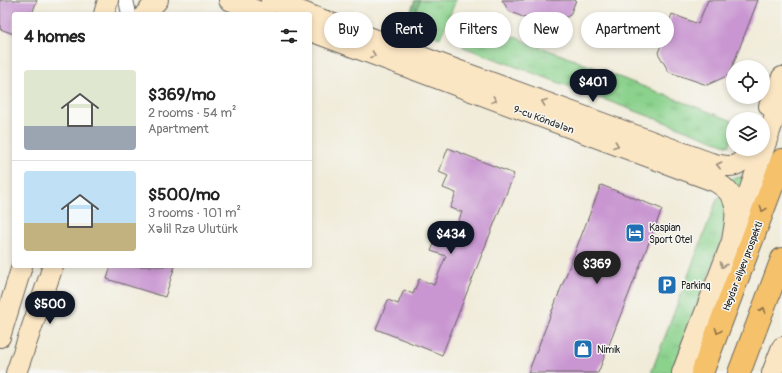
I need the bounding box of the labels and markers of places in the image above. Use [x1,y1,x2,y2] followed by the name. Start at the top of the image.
[569,69,617,103] pin: $401
[427,221,475,255] pin: $434
[624,222,646,244] hotel icon: Kaspian Sport Otel
[649,222,692,246] place label: Kaspian Sport Otel
[573,251,621,285] pin: $369
[656,274,678,296] parking icon: Parkinq
[681,280,711,292] place label: Parkinq
[26,291,74,325] pin: $500
[572,338,594,360] shop icon: Nimik
[597,344,621,356] place label: Nimik

